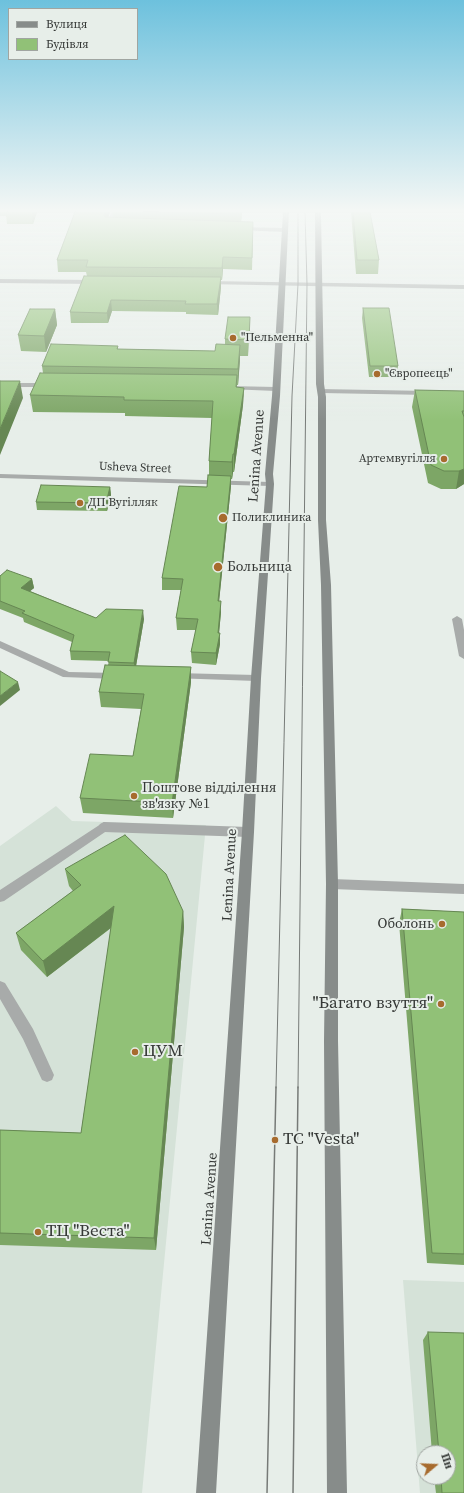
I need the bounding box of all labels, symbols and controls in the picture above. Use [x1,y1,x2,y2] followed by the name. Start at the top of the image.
[8,8,138,60] legend
[46,16,87,32] text: Вулиця
[46,36,89,52] text: Будівля
[241,331,313,345] place label: "Пельменна"
[228,333,238,343] marker: "Пельменна"
[385,367,453,381] place label: "Європеєць"
[372,369,382,379] marker: "Європеєць"
[245,409,269,503] street label: Lenina Avenue
[359,452,436,466] place label: Артемвугілля
[439,454,449,464] marker: Артемвугілля
[99,460,171,476] street label: Usheva Street
[88,496,158,510] place label: ДП Вугілляк
[75,498,85,508] marker: ДП Вугілляк
[232,511,311,525] place label: Поликлиника
[217,512,229,524] marker: Поликлиника
[227,559,292,575] place label: Больница
[212,561,224,573] marker: Больница
[142,780,277,812] place label: Поштове відділення зв'язку №1
[129,791,139,801] marker: Поштове відділення зв'язку №1
[219,828,241,922] street label: Lenina Avenue
[378,916,434,932] place label: Оболонь
[437,919,447,929] marker: Оболонь
[313,994,433,1014] place label: "Багато взуття"
[436,999,446,1009] marker: "Багато взуття"
[143,1042,183,1062] place label: ЦУМ
[130,1047,140,1057] marker: ЦУМ
[283,1130,359,1150] place label: TC "Vesta"
[270,1135,280,1145] marker: TC "Vesta"
[198,1152,222,1246] street label: Lenina Avenue
[46,1222,130,1242] place label: ТЦ "Веста"
[33,1227,43,1237] marker: ТЦ "Веста"
[416,1445,456,1485] north arrow
[437,1452,456,1471] text: Пн

